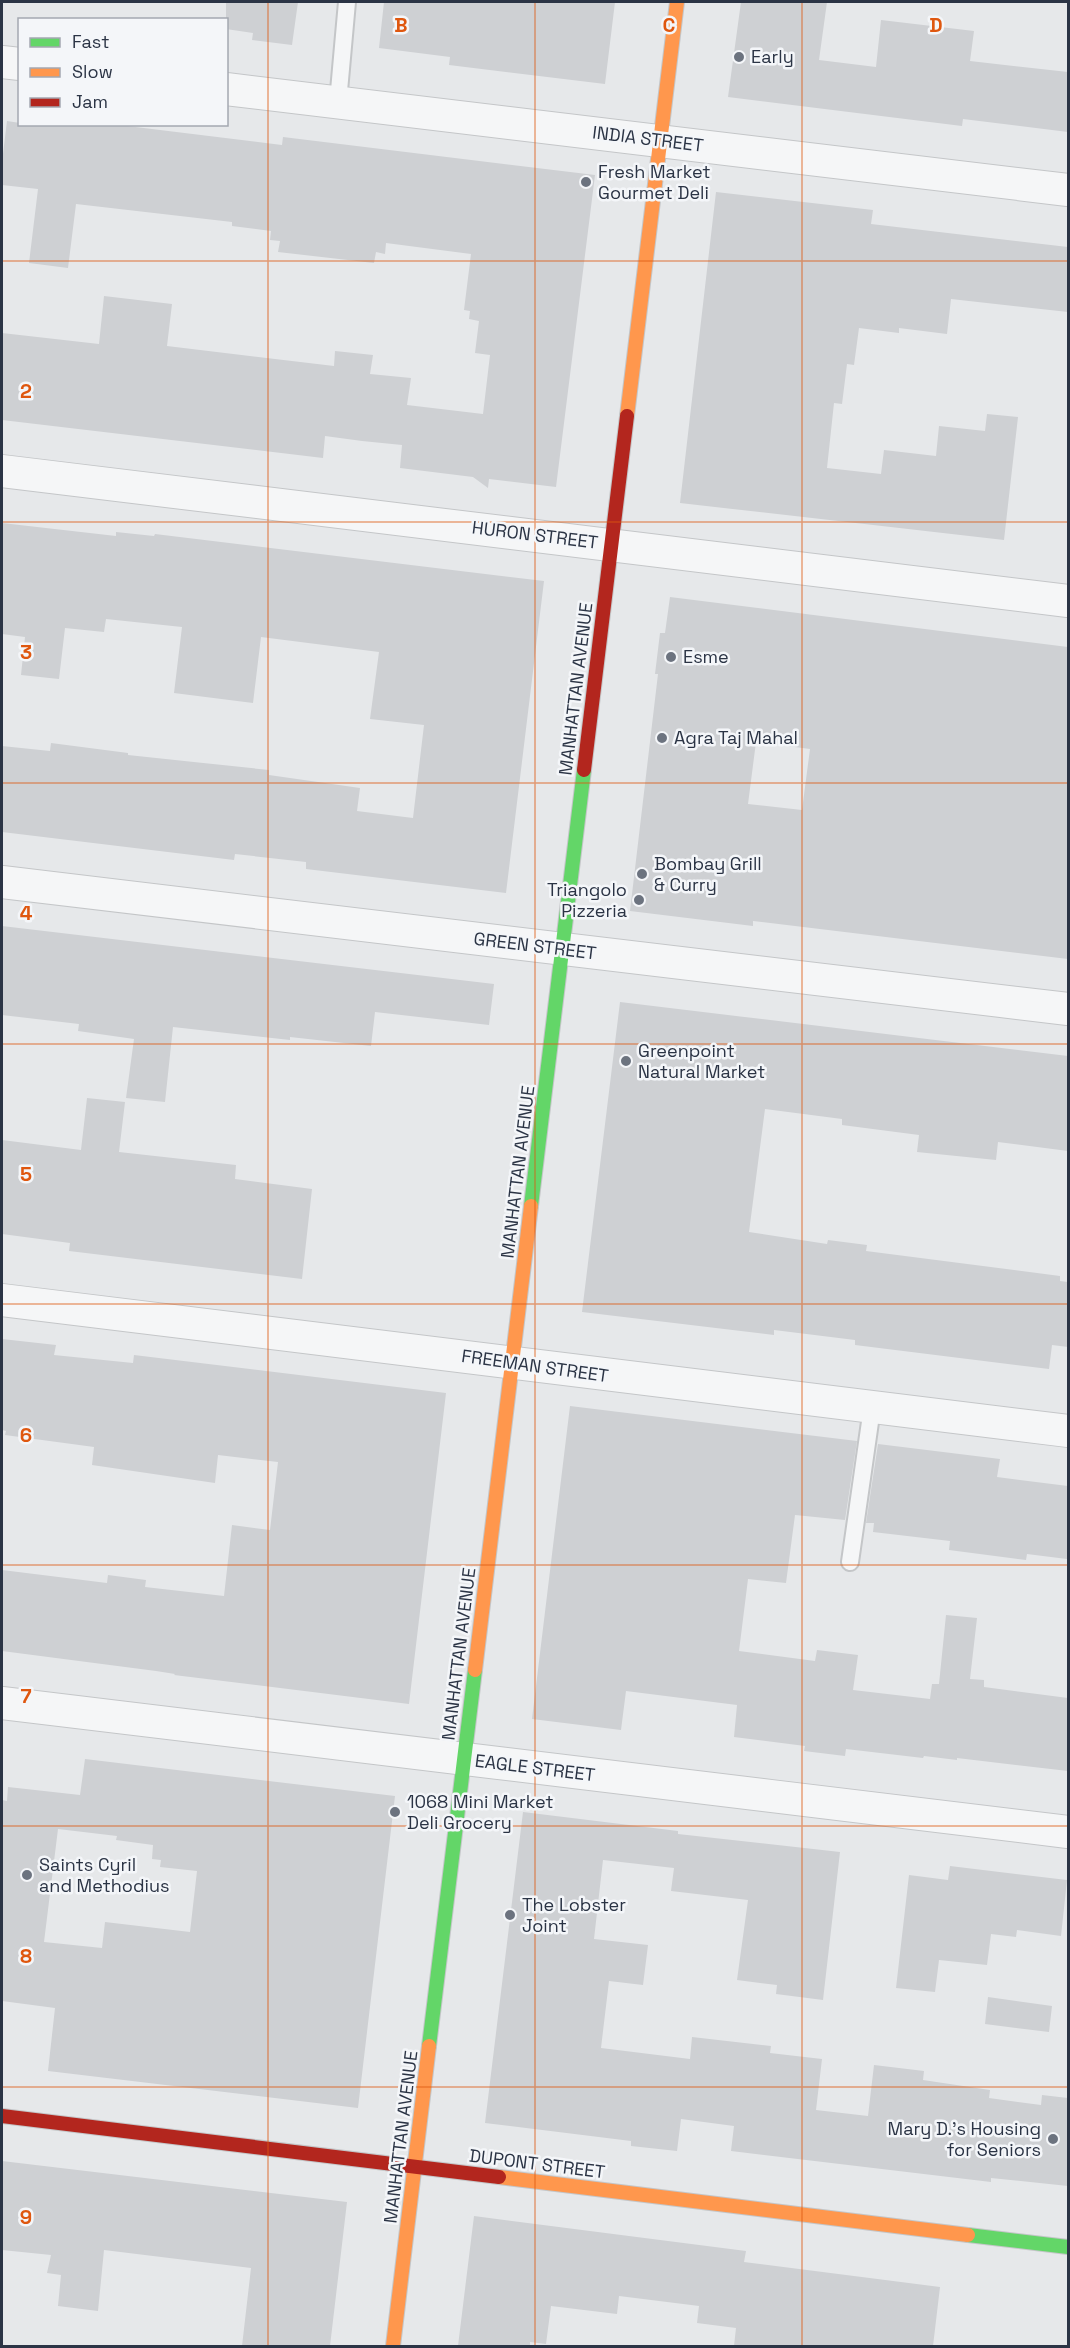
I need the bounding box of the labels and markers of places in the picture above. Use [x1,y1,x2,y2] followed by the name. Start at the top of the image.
[751,45,794,68] place label: Early
[732,50,746,64] marker: Early
[598,160,710,204] place label: Fresh Market Gourmet Deli
[579,175,593,189] marker: Fresh Market Gourmet Deli
[683,645,729,668] place label: Esme
[664,650,678,664] marker: Esme
[674,726,798,749] place label: Agra Taj Mahal
[655,731,669,745] marker: Agra Taj Mahal
[654,852,762,896] place label: Bombay Grill & Curry
[635,867,649,881] marker: Bombay Grill & Curry
[547,878,627,922] place label: Triangolo Pizzeria
[632,893,646,907] marker: Triangolo Pizzeria
[638,1039,765,1083] place label: Greenpoint Natural Market
[619,1054,633,1068] marker: Greenpoint Natural Market
[407,1790,553,1834] place label: 1068 Mini Market Deli Grocery
[388,1805,402,1819] marker: 1068 Mini Market Deli Grocery
[39,1853,169,1897] place label: Saints Cyril and Methodius
[20,1868,34,1882] marker: Saints Cyril and Methodius
[522,1893,626,1937] place label: The Lobster Joint
[503,1908,517,1922] marker: The Lobster Joint
[888,2117,1041,2161] place label: Mary D.'s Housing for Seniors
[1046,2132,1060,2146] marker: Mary D.'s Housing for Seniors

